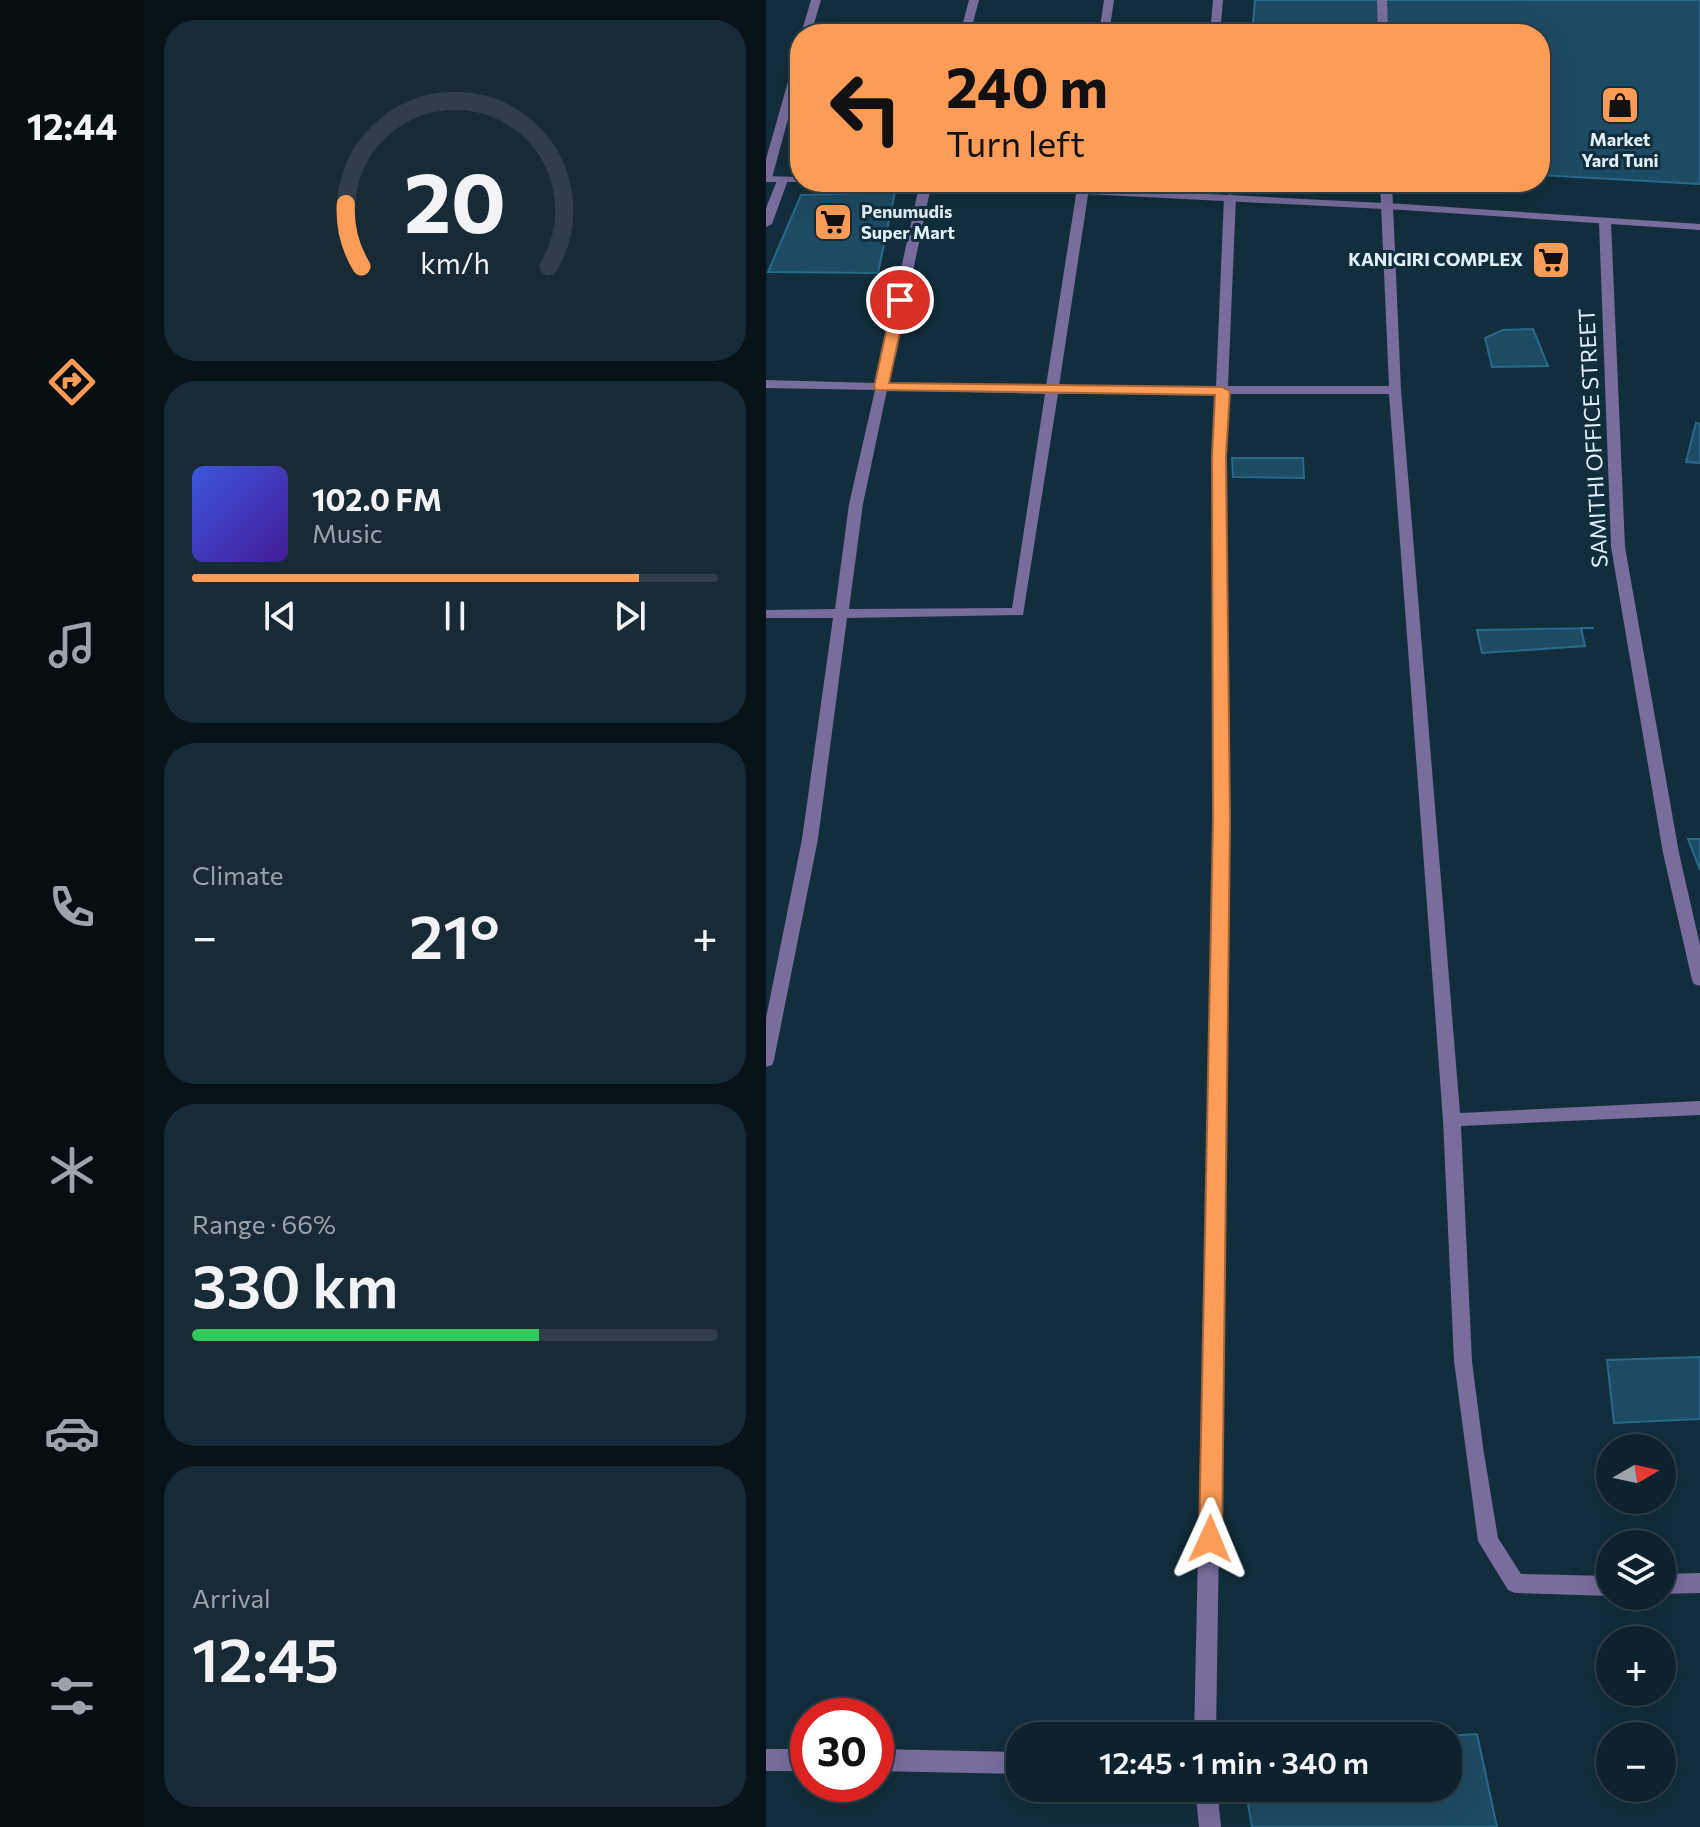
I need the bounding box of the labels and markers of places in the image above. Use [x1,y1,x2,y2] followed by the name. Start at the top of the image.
[1599,84,1641,126] shop icon: Market Yard Tuni
[1581,128,1659,171] place label: Market Yard Tuni
[861,200,955,243] place label: Penumudis Super Mart
[812,201,854,243] supermarket icon: Penumudis Super Mart
[1530,239,1572,281] supermarket icon: KANIGIRI COMPLEX
[1348,248,1523,270] place label: KANIGIRI COMPLEX
[866,266,934,334] pin

